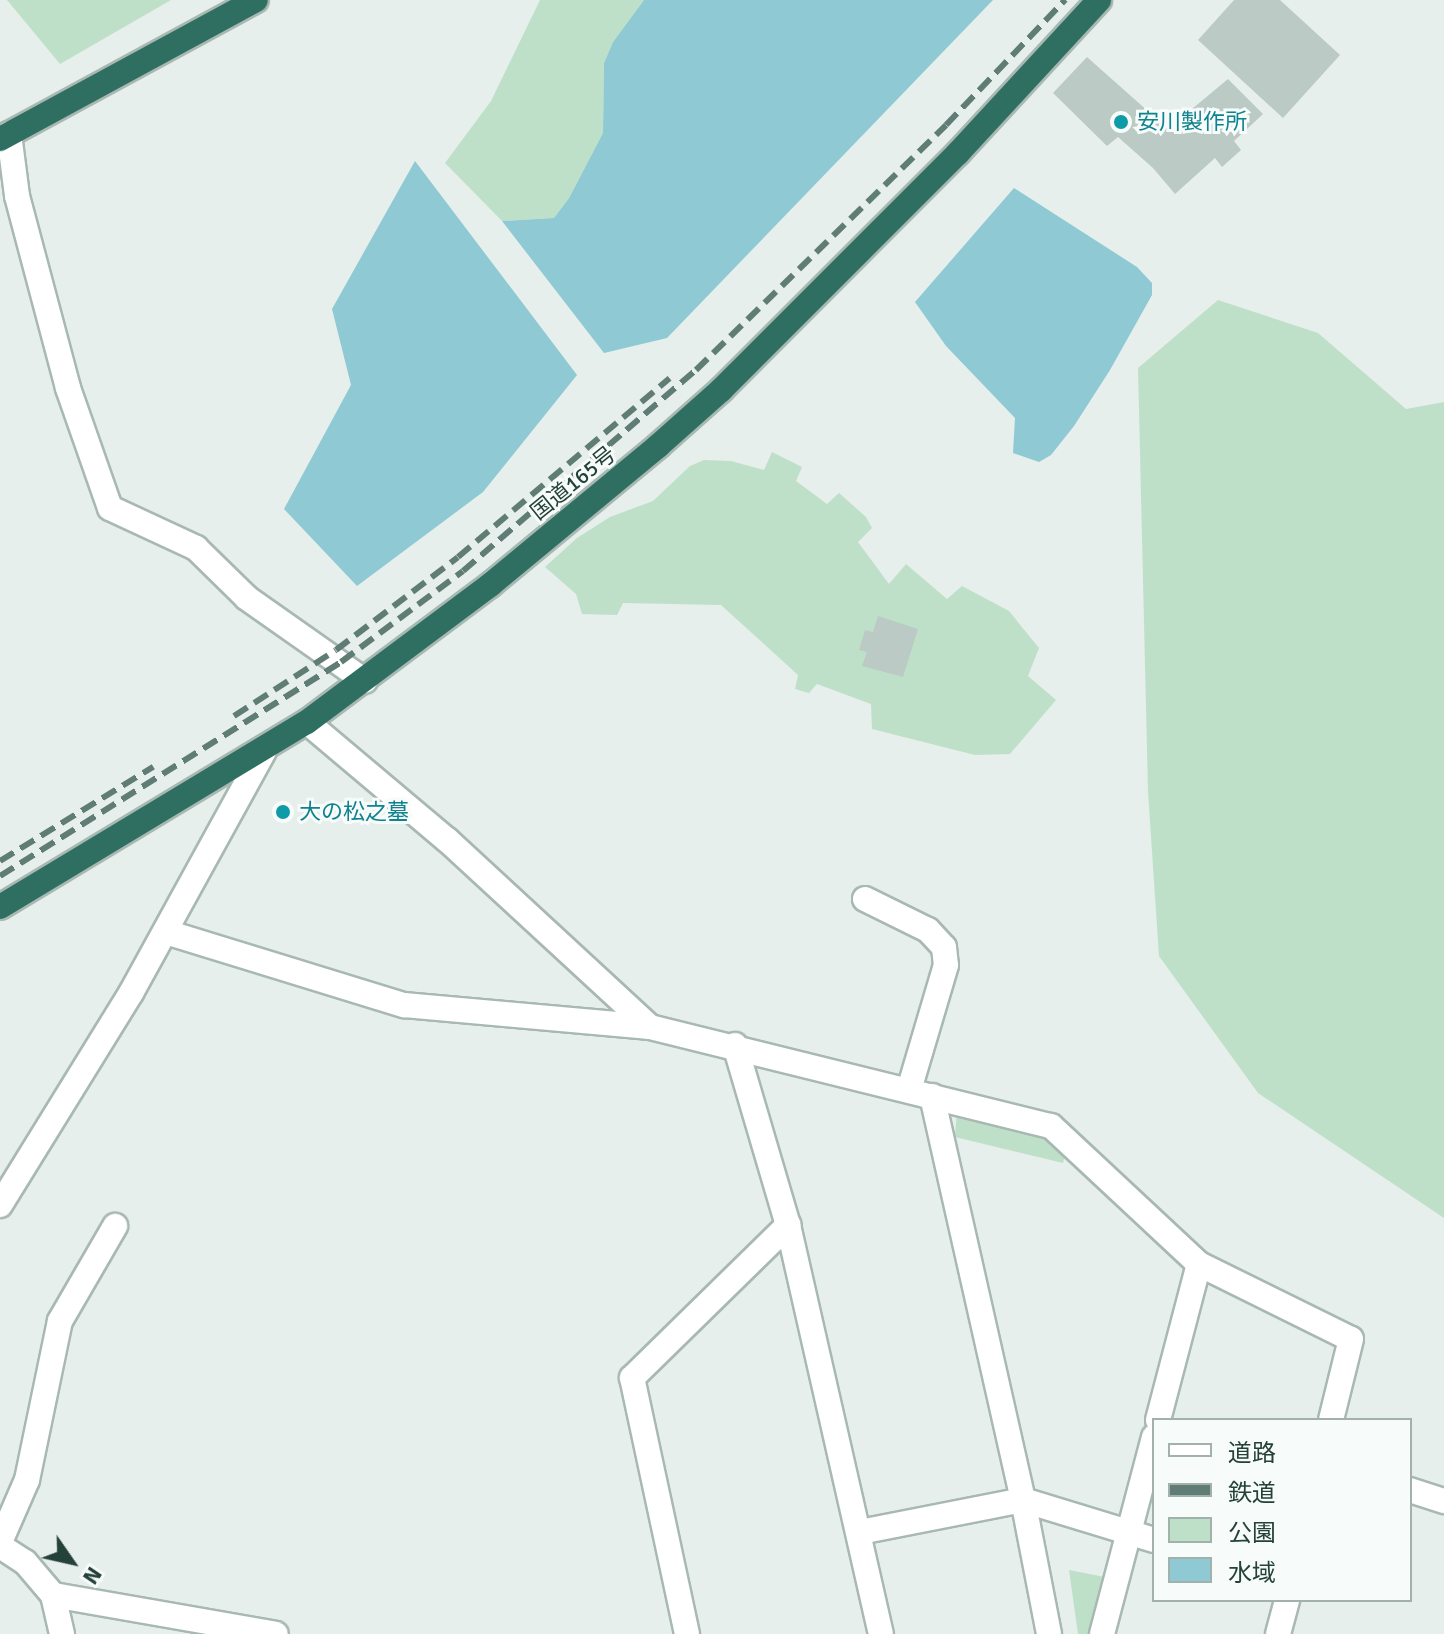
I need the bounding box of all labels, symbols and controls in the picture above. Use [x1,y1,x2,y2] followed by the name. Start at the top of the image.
[1137,109,1247,135] place label: 安川製作所
[1112,113,1130,131] marker: 安川製作所
[525,441,621,525] street label: 国道165号
[299,799,409,825] place label: 大の松之墓
[274,803,292,821] marker: 大の松之墓
[1152,1418,1412,1602] legend
[1228,1438,1276,1468] text: 道路
[1228,1478,1276,1508] text: 鉄道
[1228,1518,1276,1548] text: 公園
[32,1522,112,1602] north arrow
[1228,1558,1276,1588] text: 水域
[77,1562,108,1590] text: N

